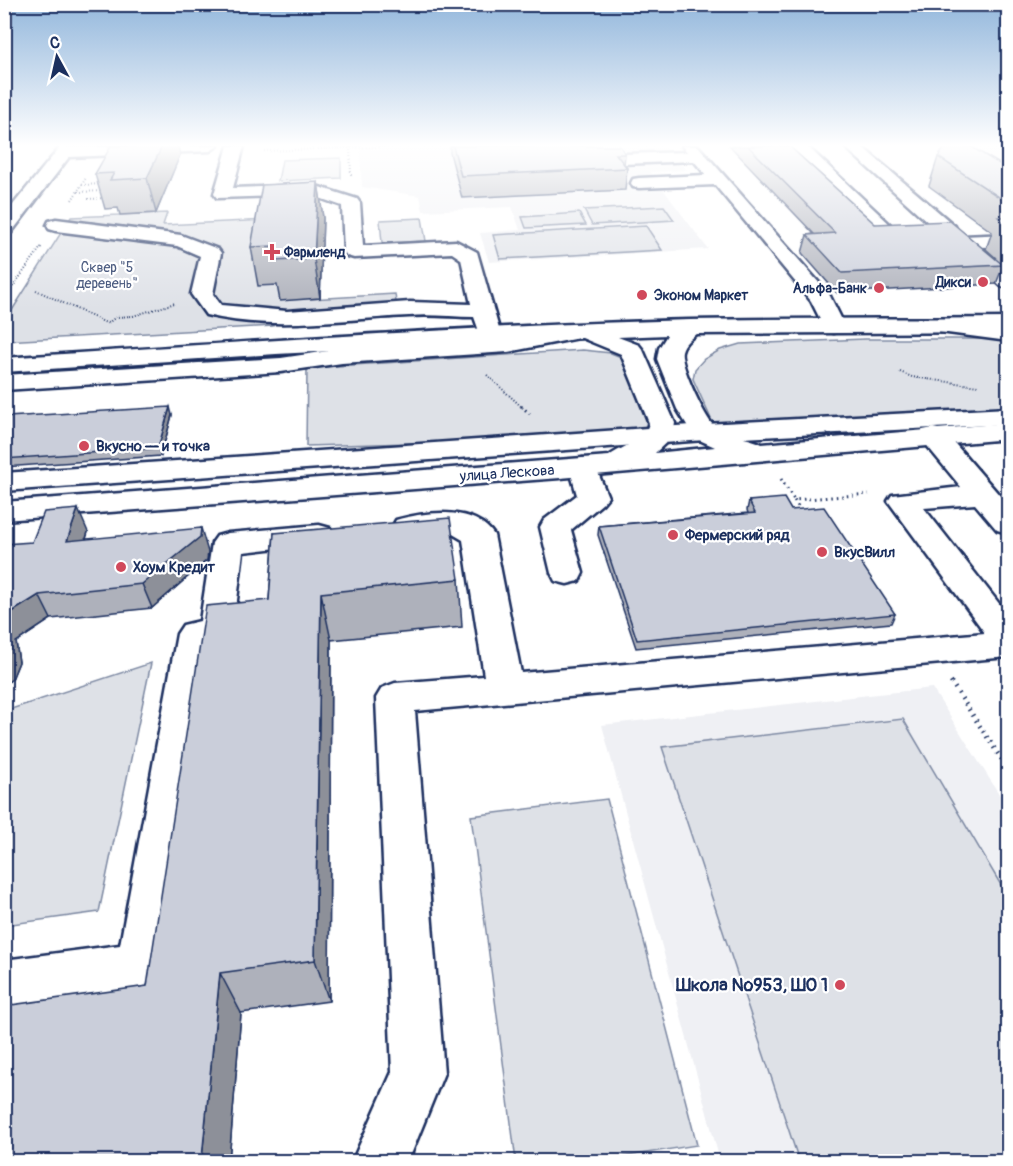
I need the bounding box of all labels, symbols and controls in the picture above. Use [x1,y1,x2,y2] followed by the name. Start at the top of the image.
[27,27,87,87] north arrow
[49,33,61,54] text: С
[283,244,346,261] place label: Фармленд
[265,245,279,259] marker: Фармленд
[76,259,138,292] park label: Сквер "5 деревень"
[935,274,972,291] place label: Дикси
[976,275,990,289] marker: Дикси
[793,280,867,297] place label: Альфа-Банк
[872,281,886,295] marker: Альфа-Банк
[654,287,749,304] place label: Эконом Маркет
[635,288,649,302] marker: Эконом Маркет
[96,437,210,456] place label: Вкусно — и точка
[77,439,91,453] marker: Вкусно — и точка
[458,461,555,486] street label: улица Лескова
[684,526,791,545] place label: Фермерский ряд
[666,528,680,542] marker: Фермерский ряд
[834,543,895,562] place label: ВкусВилл
[815,545,829,559] marker: ВкусВилл
[133,558,215,577] place label: Хоум Кредит
[114,560,128,574] marker: Хоум Кредит
[675,974,828,997] place label: Школа №953, ШО 1
[833,978,847,992] marker: Школа №953, ШО 1

